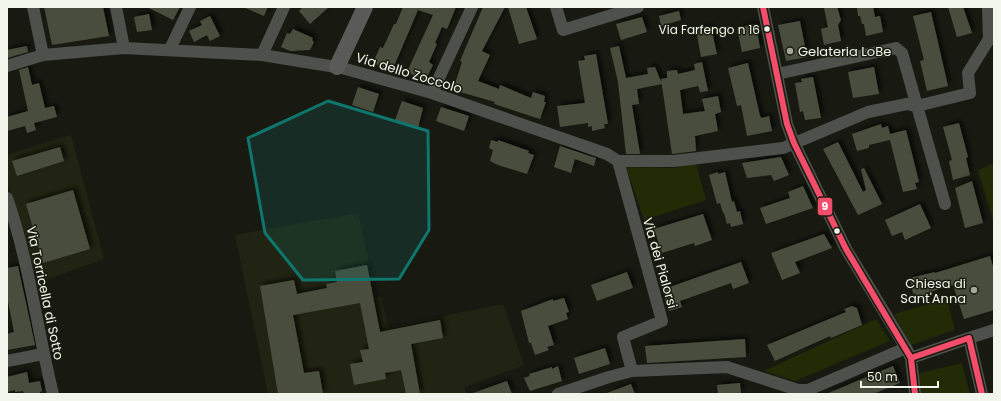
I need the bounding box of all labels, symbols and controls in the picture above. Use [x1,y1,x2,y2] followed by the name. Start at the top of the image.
[659,21,760,38] place label: Via Farfengo n 16
[762,24,772,34] marker: Via Farfengo n 16
[798,42,891,61] place label: Gelateria LoBe
[785,46,795,56] marker: Gelateria LoBe
[353,48,465,98] street label: Via dello Zoccolo
[817,197,833,216] line badge: 9
[822,198,829,214] text: 9
[638,215,682,311] street label: Via dei Pialorsi
[22,224,68,362] street label: Via Torricella di Sotto
[832,226,842,236] unlabelled marker
[900,274,966,308] place label: Chiesa di Sant'Anna
[969,285,979,295] marker: Chiesa di Sant'Anna
[861,363,938,389] scale bar
[867,368,898,385] text: 50 m

